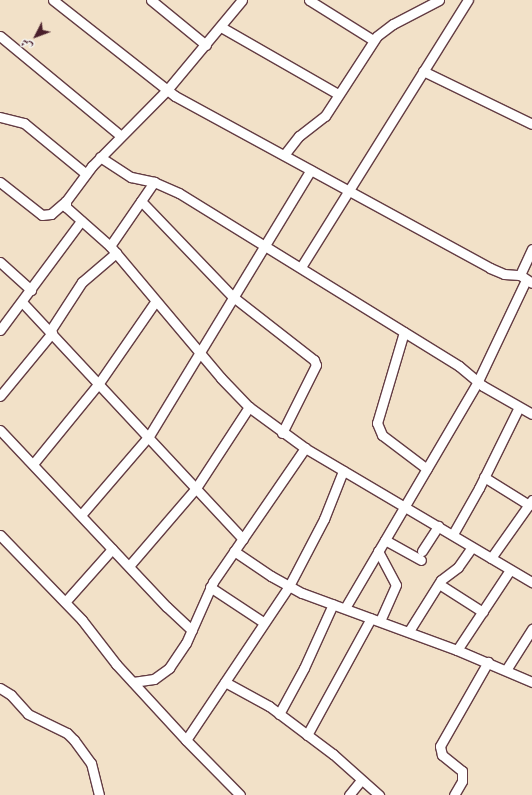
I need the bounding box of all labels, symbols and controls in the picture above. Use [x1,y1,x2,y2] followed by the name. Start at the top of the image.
[16,16,56,56] north arrow
[17,35,36,53] text: ش

